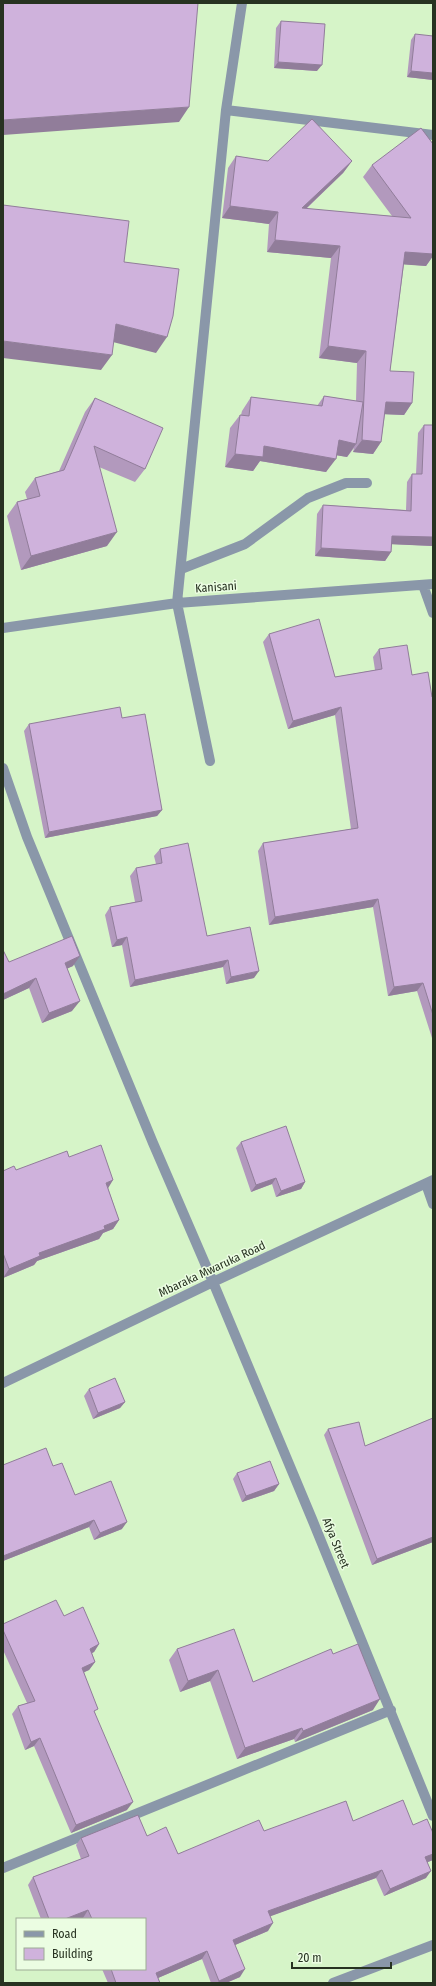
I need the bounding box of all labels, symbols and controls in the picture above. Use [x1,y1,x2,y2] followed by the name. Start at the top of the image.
[195,579,237,595] street label: Kanisani
[156,1238,268,1300] street label: Mbaraka Mwaruka Road
[320,1516,353,1570] street label: Afya Street
[16,1918,146,1970] legend
[52,1927,77,1941] text: Road
[292,1944,391,1970] scale bar
[52,1947,93,1961] text: Building
[298,1951,322,1965] text: 20 m

